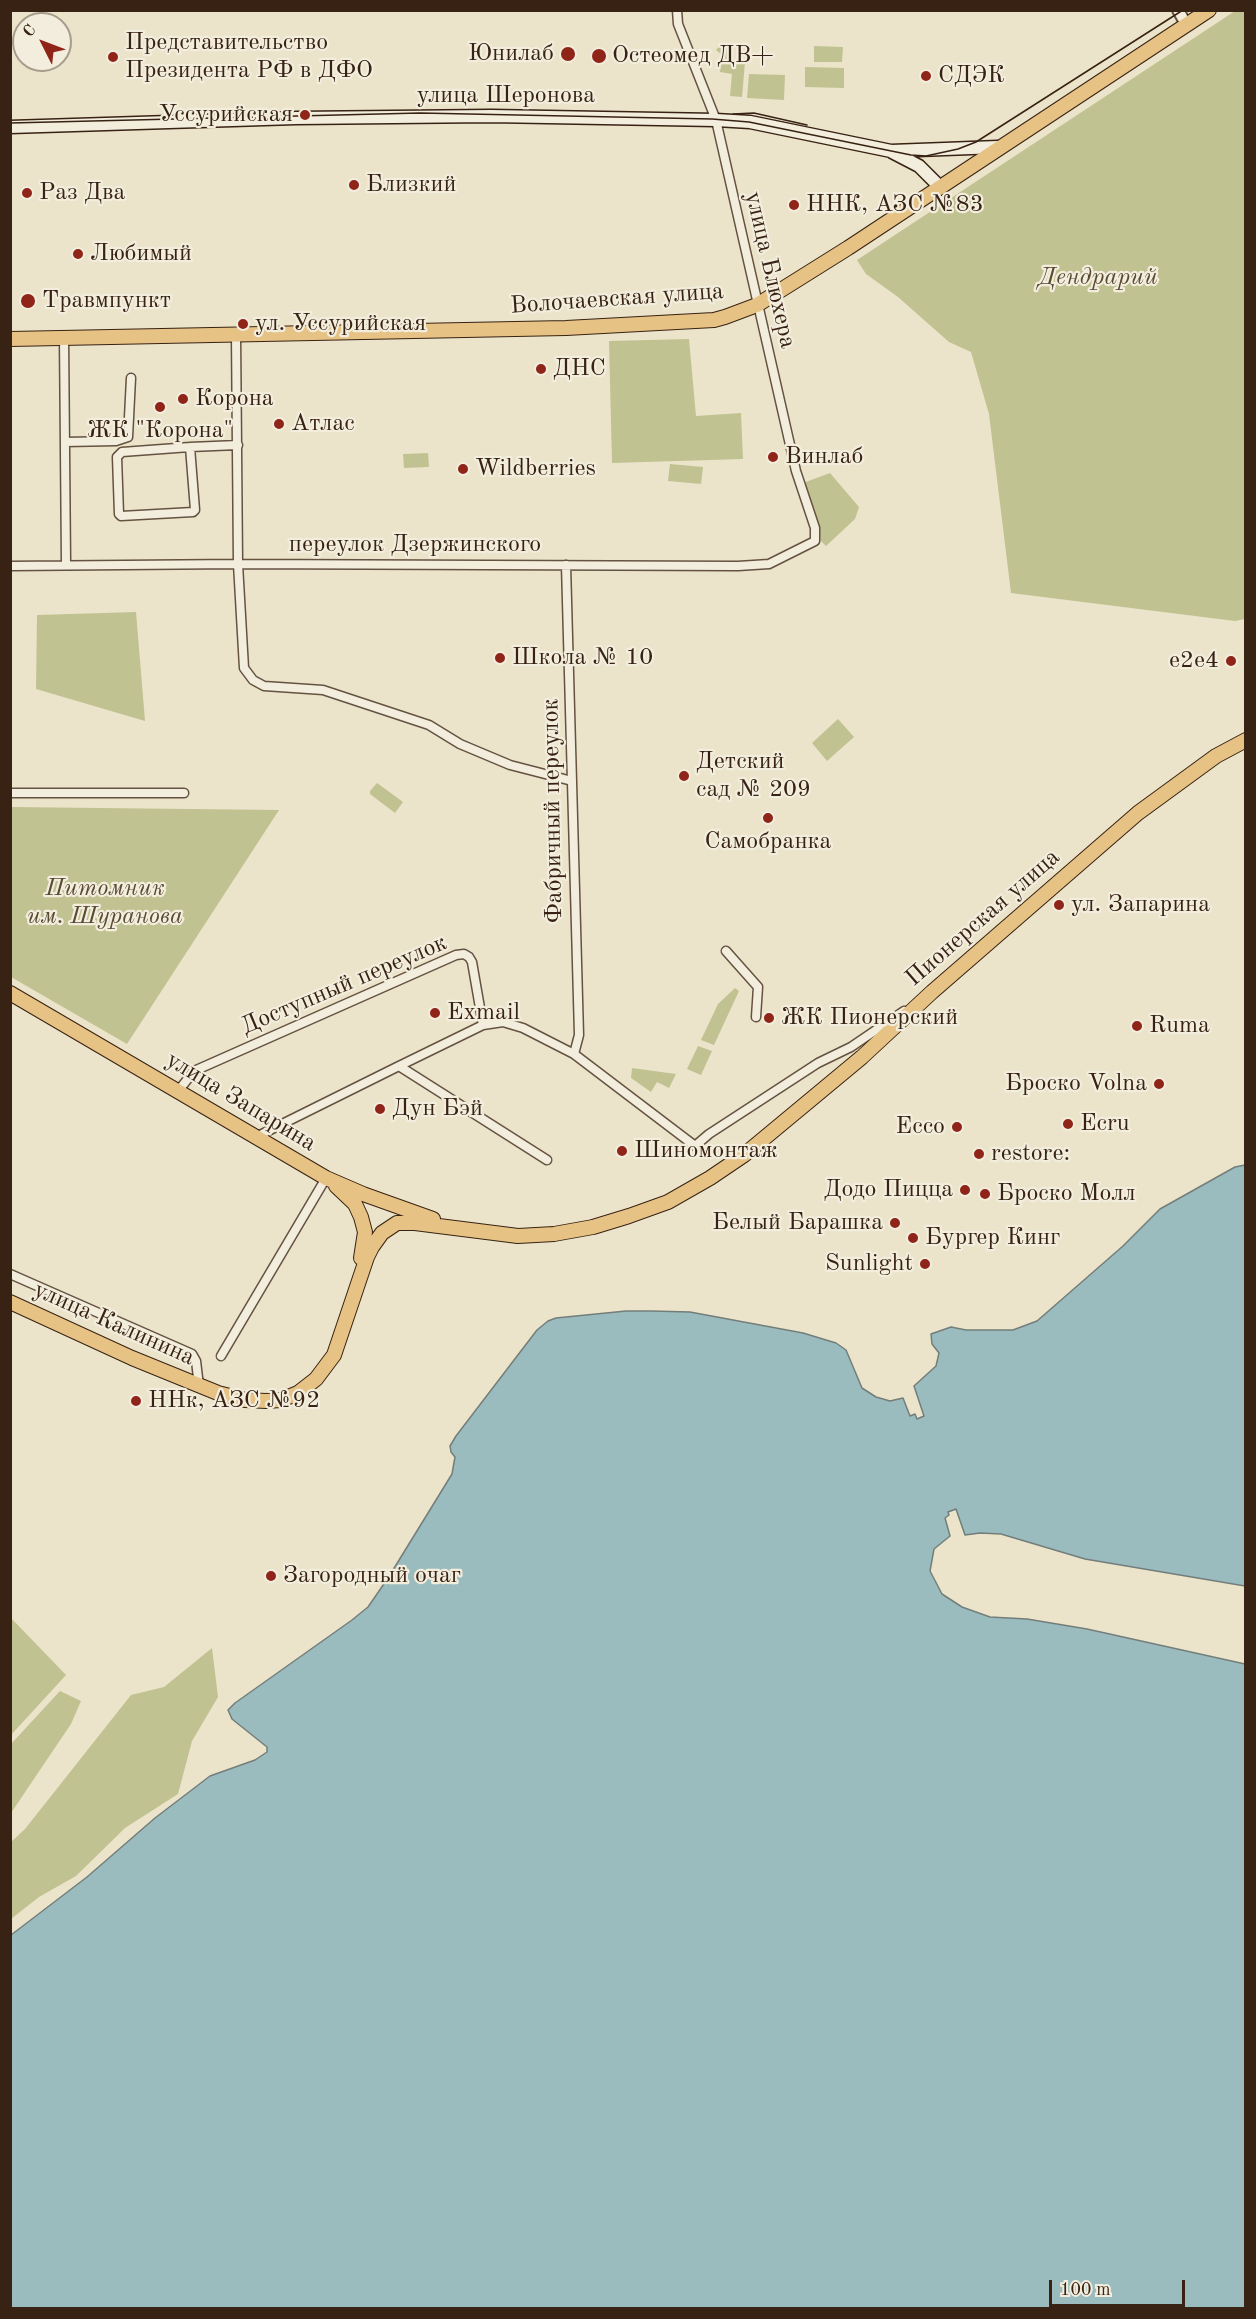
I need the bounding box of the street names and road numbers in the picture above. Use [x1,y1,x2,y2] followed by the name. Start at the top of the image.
[417,82,595,110] street label: улица Шеронова
[738,189,802,351] street label: улица Блюхера
[509,277,725,321] street label: Волочаевская улица
[289,531,541,559] street label: переулок Дзержинского
[537,698,569,924] street label: Фабричный переулок
[900,843,1066,993] street label: Пионерская улица
[237,929,451,1041] street label: Доступный переулок
[161,1046,321,1158] street label: улица Запарина
[29,1276,199,1372] street label: улица Калинина

